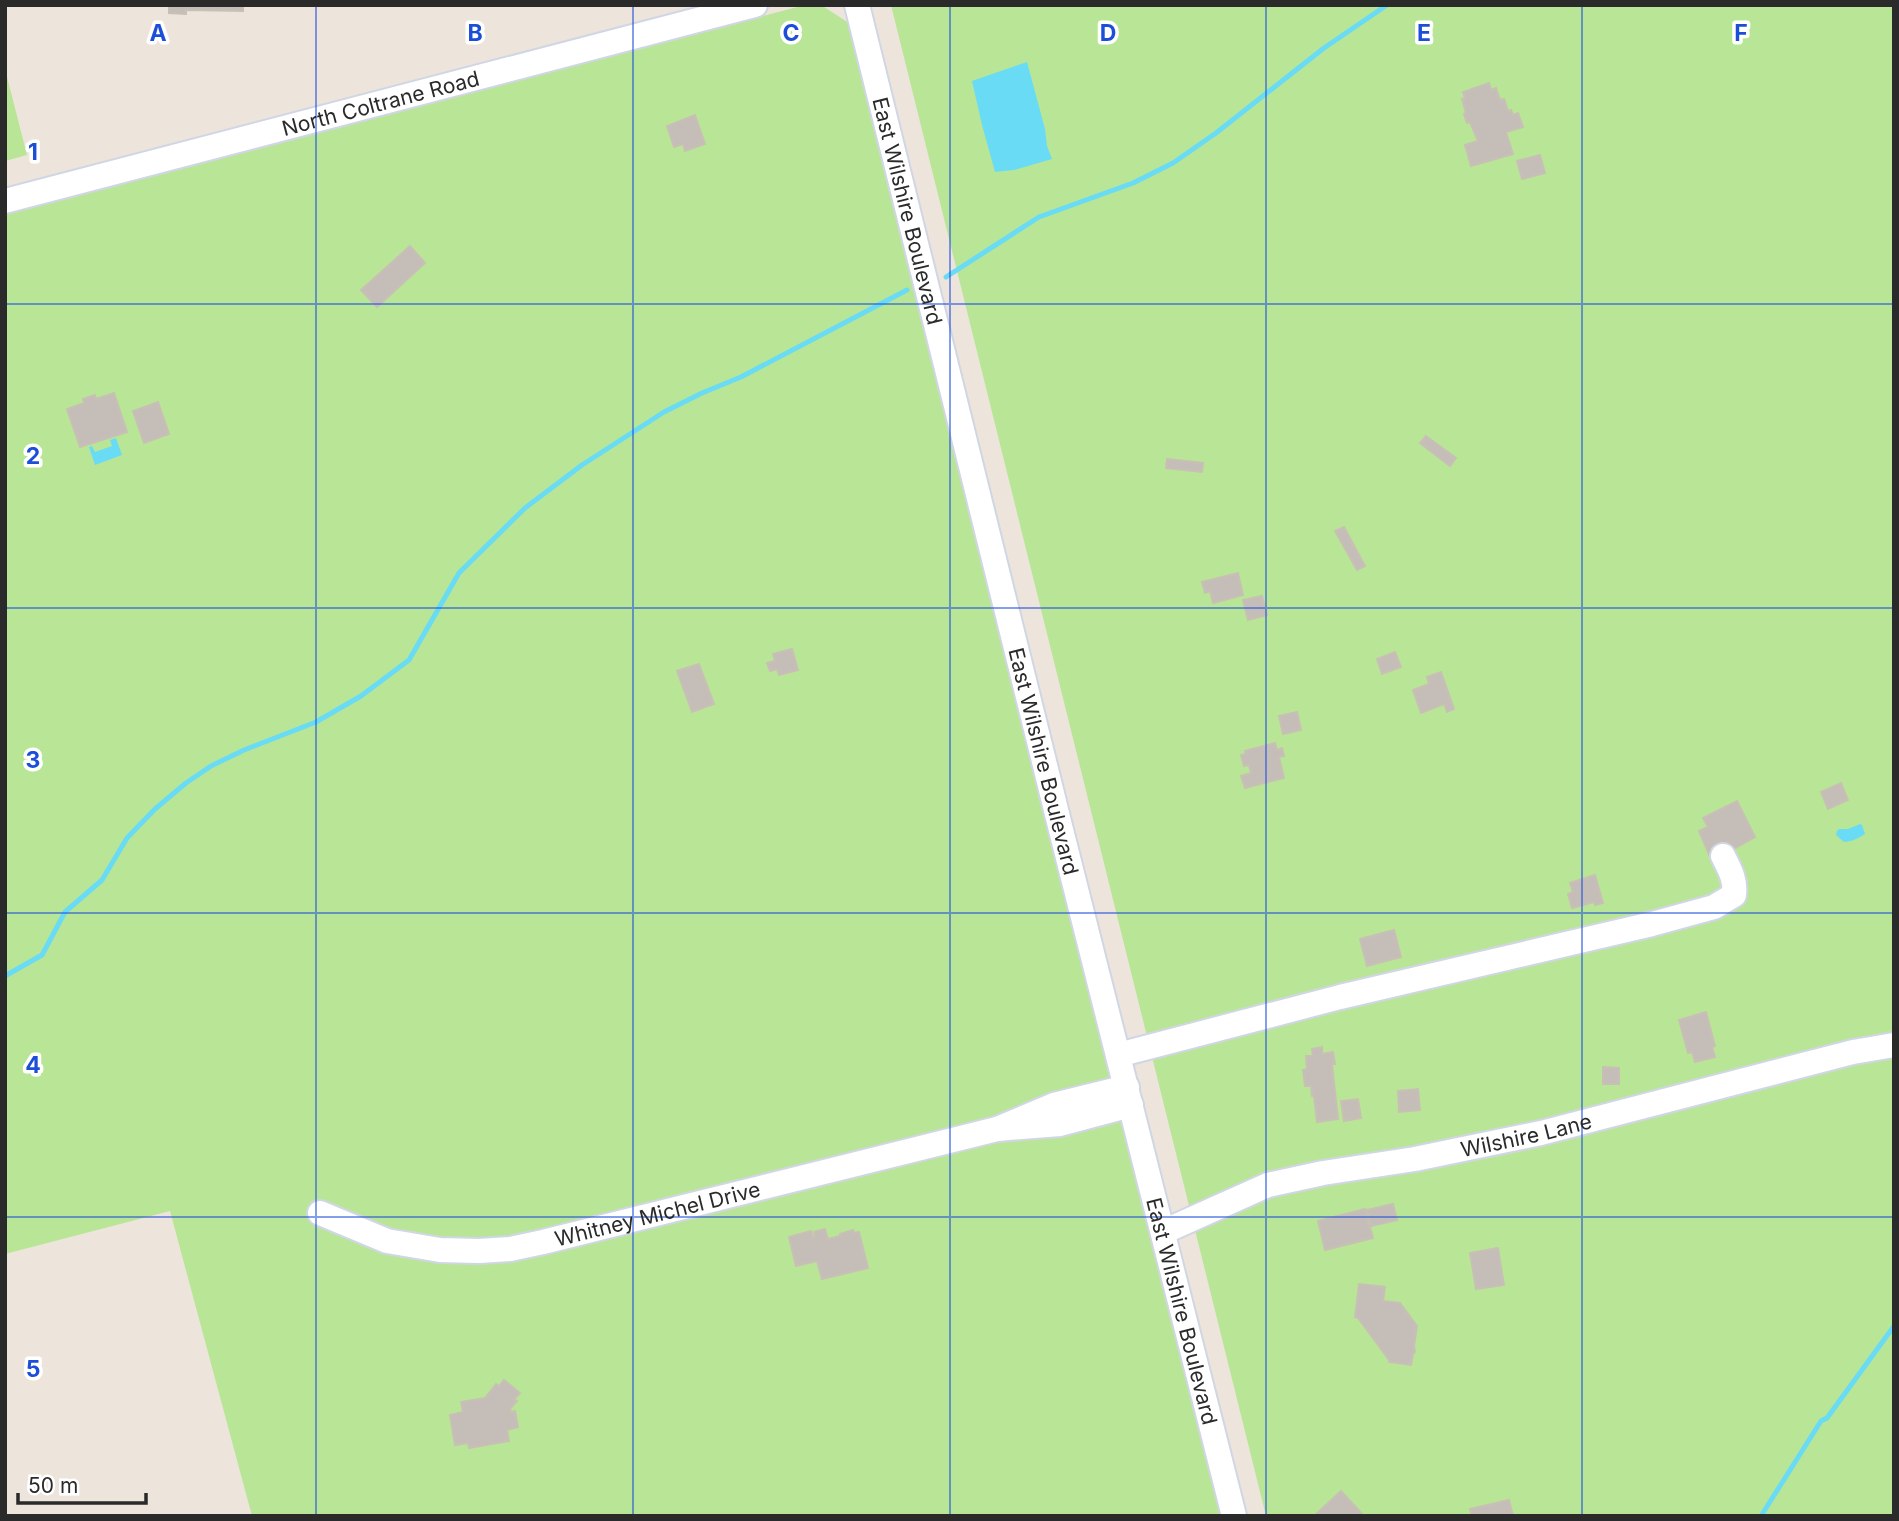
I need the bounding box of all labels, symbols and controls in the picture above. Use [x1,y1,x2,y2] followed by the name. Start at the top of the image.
[149,19,167,47] text: A
[467,19,483,47] text: B
[782,19,800,47] text: C
[1100,19,1116,47] text: D
[1417,19,1431,47] text: E
[1734,19,1748,47] text: F
[279,65,482,141] street label: North Coltrane Road
[868,95,948,327] street label: East Wilshire Boulevard
[28,138,38,166] text: 1
[26,442,40,470] text: 2
[1004,645,1084,877] street label: East Wilshire Boulevard
[26,746,40,774] text: 3
[25,1051,41,1079] text: 4
[1458,1108,1594,1162] street label: Wilshire Lane
[552,1176,763,1251] street label: Whitney Michel Drive
[1142,1195,1223,1427] street label: East Wilshire Boulevard
[26,1355,40,1383] text: 5
[18,1462,145,1506] scale bar
[28,1473,78,1498] text: 50 m

